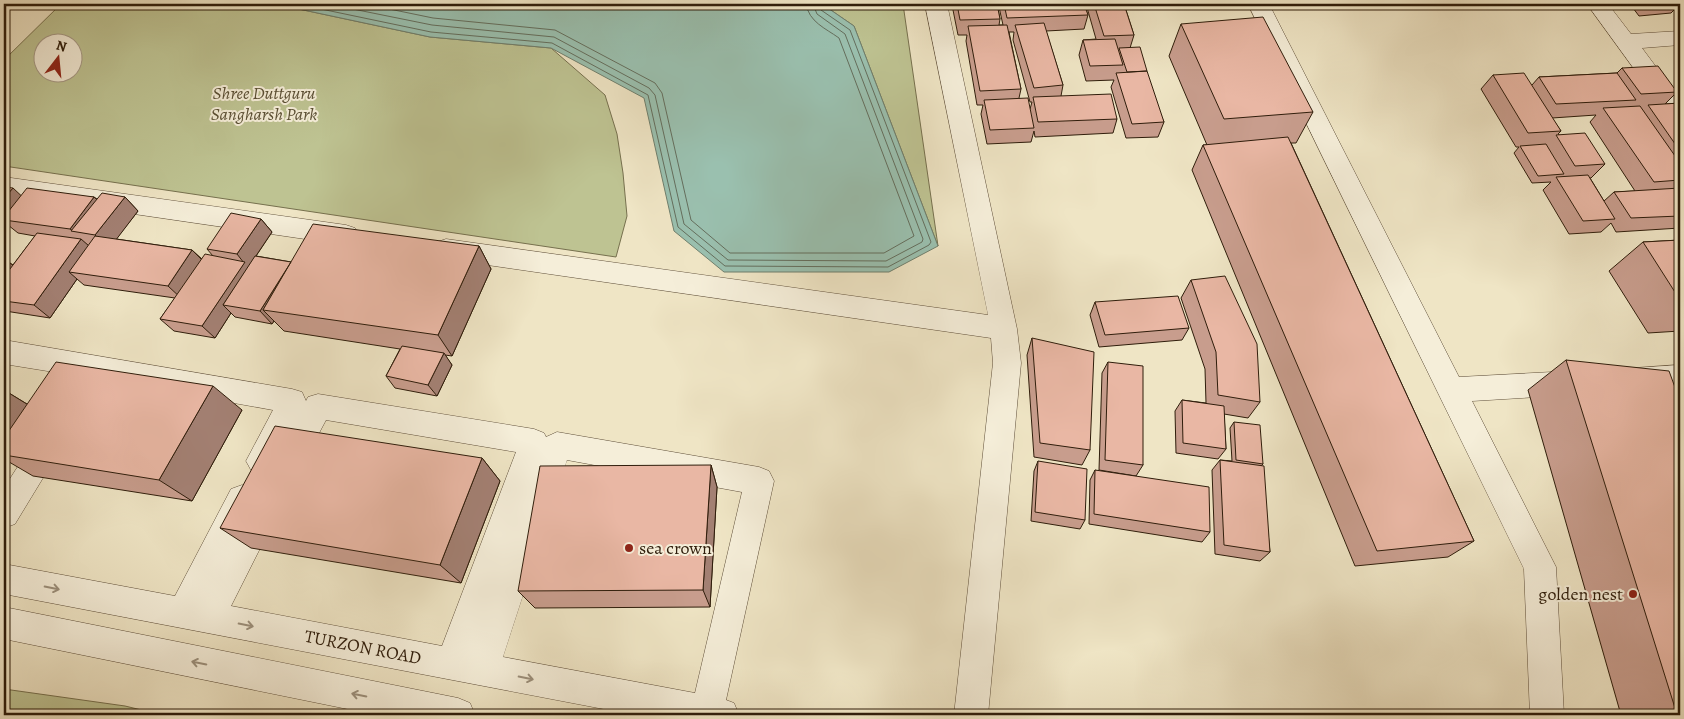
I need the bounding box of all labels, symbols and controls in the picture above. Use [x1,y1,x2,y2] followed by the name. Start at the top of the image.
[32,32,82,82] north arrow
[54,35,69,57] text: N
[211,81,317,126] park label: Shree Duttguru Sangharsh Park
[639,536,712,560] place label: sea crown
[623,542,635,554] marker: sea crown
[1538,582,1623,606] place label: golden nest
[43,584,59,594] one-way arrow
[1627,588,1639,600] marker: golden nest
[237,621,253,631] one-way arrow
[303,624,423,670] street label: TURZON ROAD
[192,658,208,667] one-way arrow
[517,674,533,683] one-way arrow
[351,690,367,699] one-way arrow

